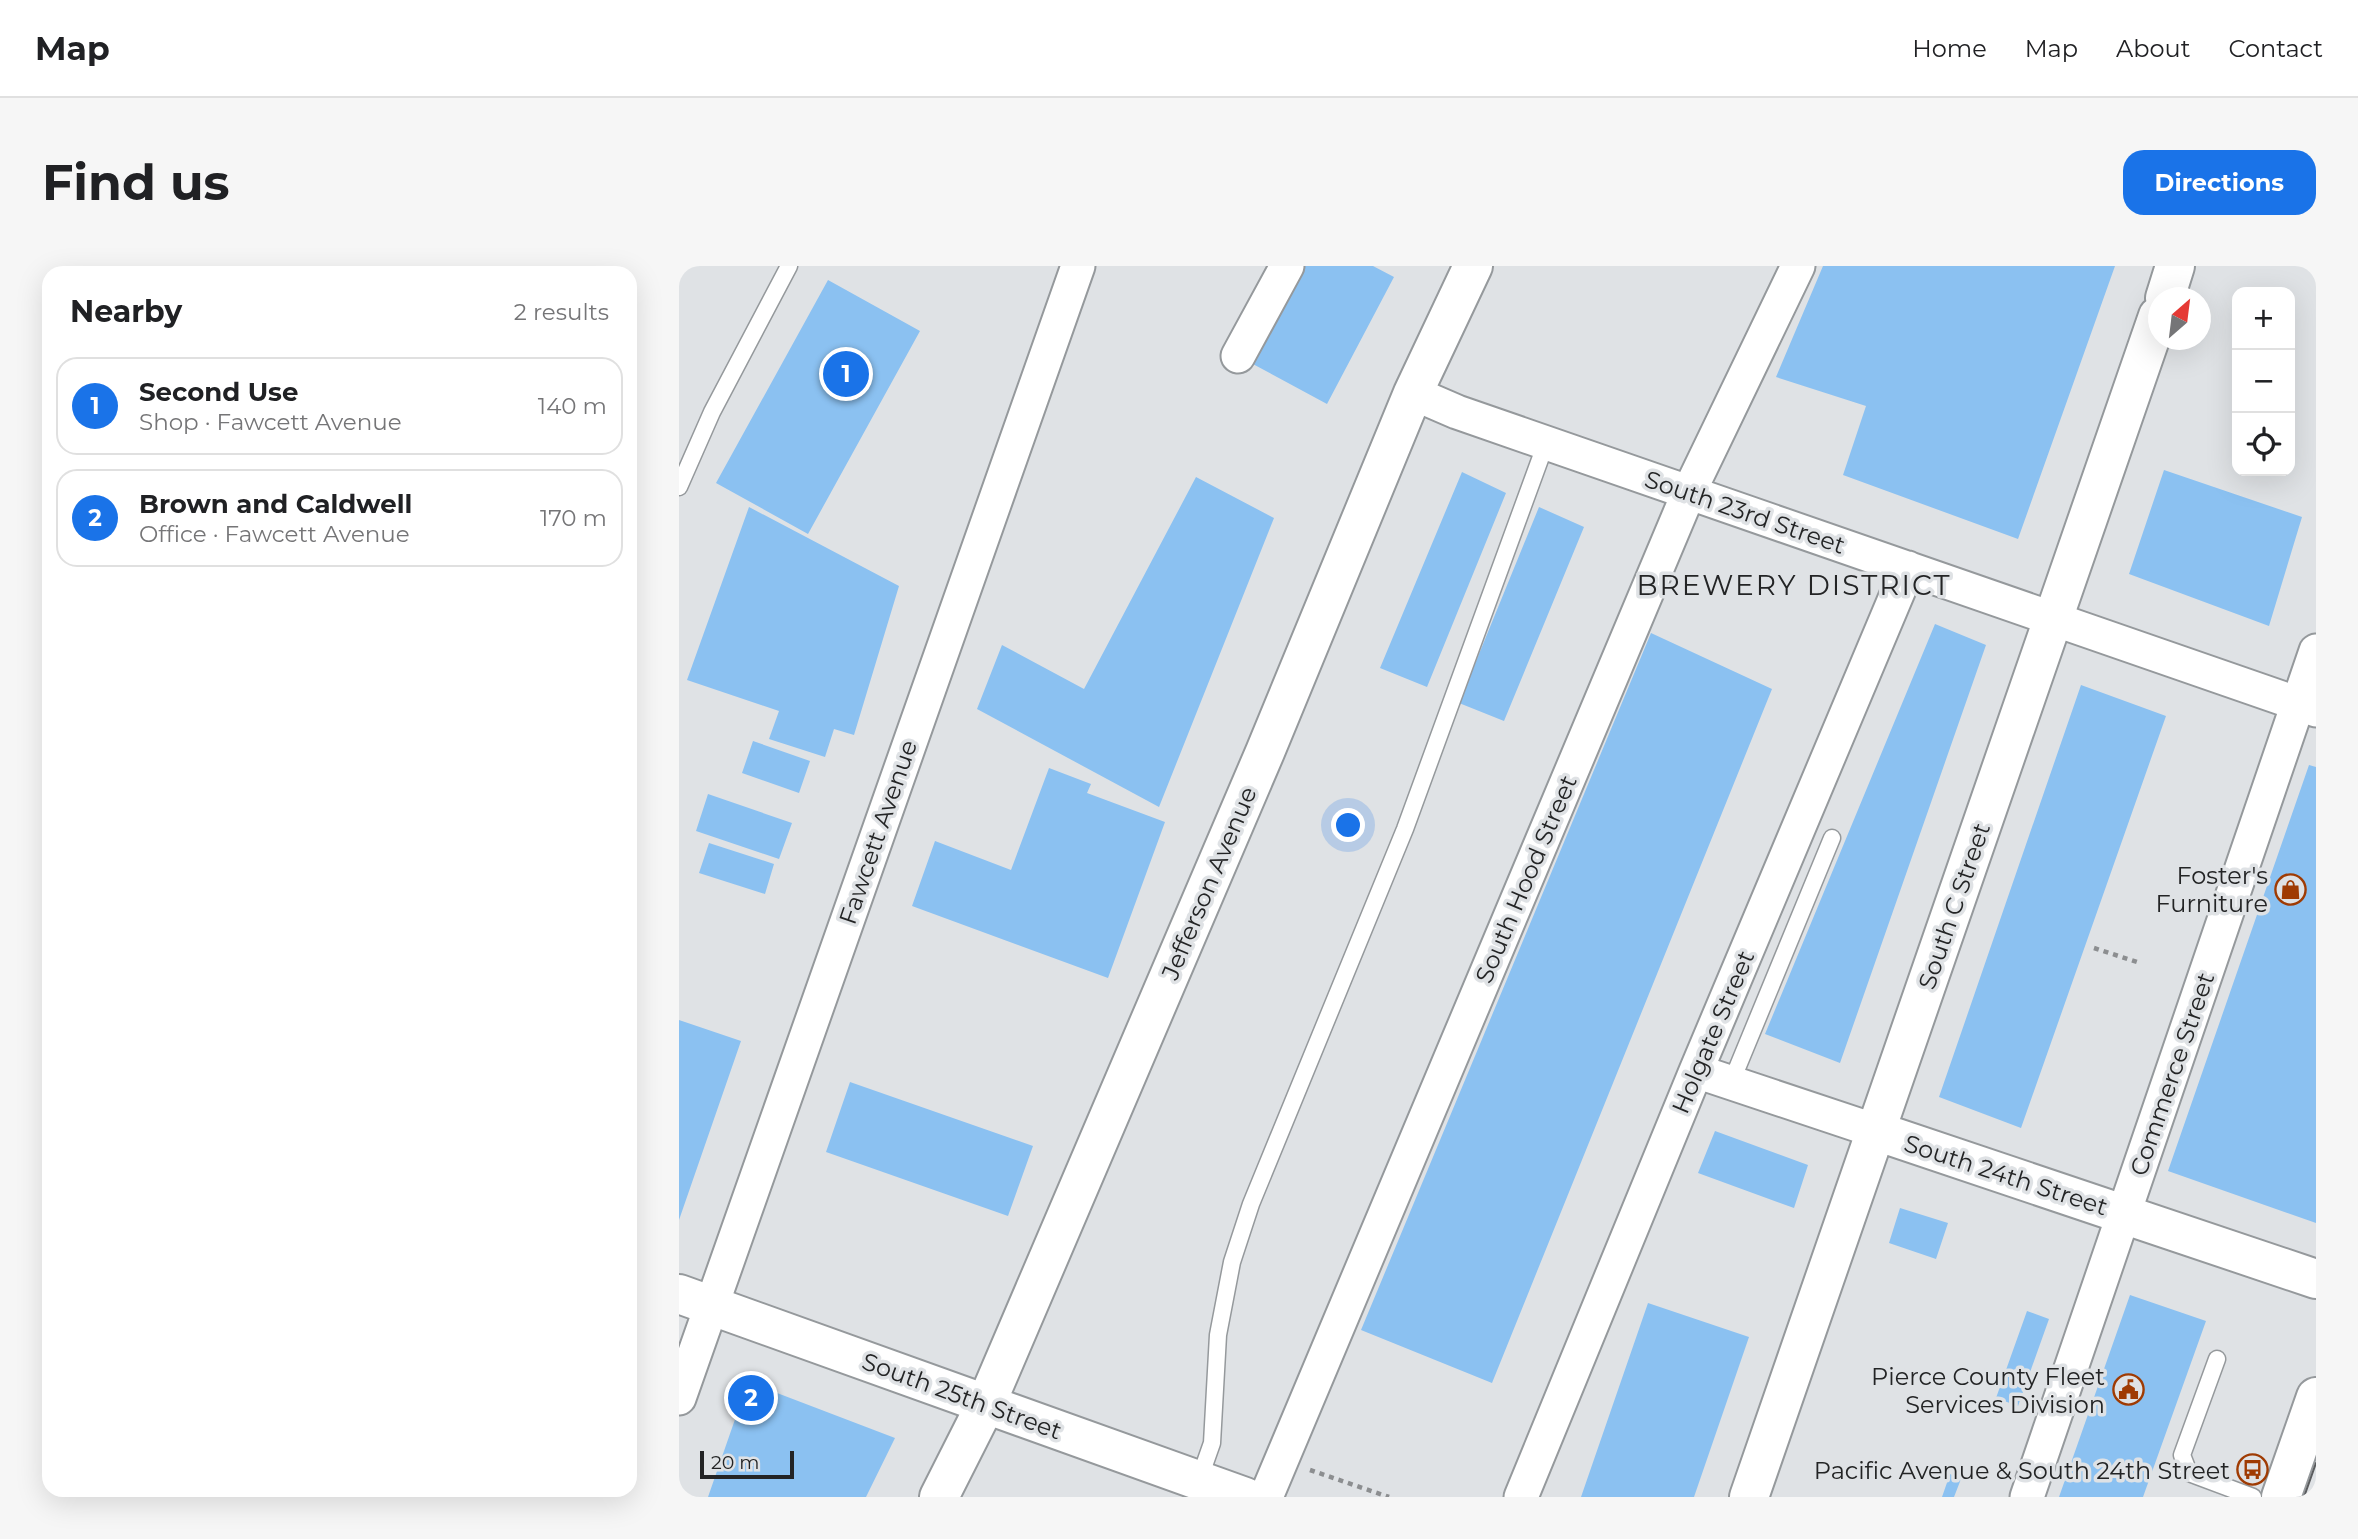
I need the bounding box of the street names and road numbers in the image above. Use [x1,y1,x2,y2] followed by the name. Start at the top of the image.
[1641,464,1849,560] street label: South 23rd Street
[833,736,923,928] street label: Fawcett Avenue
[1469,771,1583,987] street label: South Hood Street
[1155,782,1263,985] street label: Jefferson Avenue
[1912,819,1996,993] street label: South C Street
[1666,946,1760,1118] street label: Holgate Street
[2124,968,2220,1179] street label: Commerce Street
[1901,1128,2112,1222] street label: South 24th Street
[858,1346,1066,1446] street label: South 25th Street

